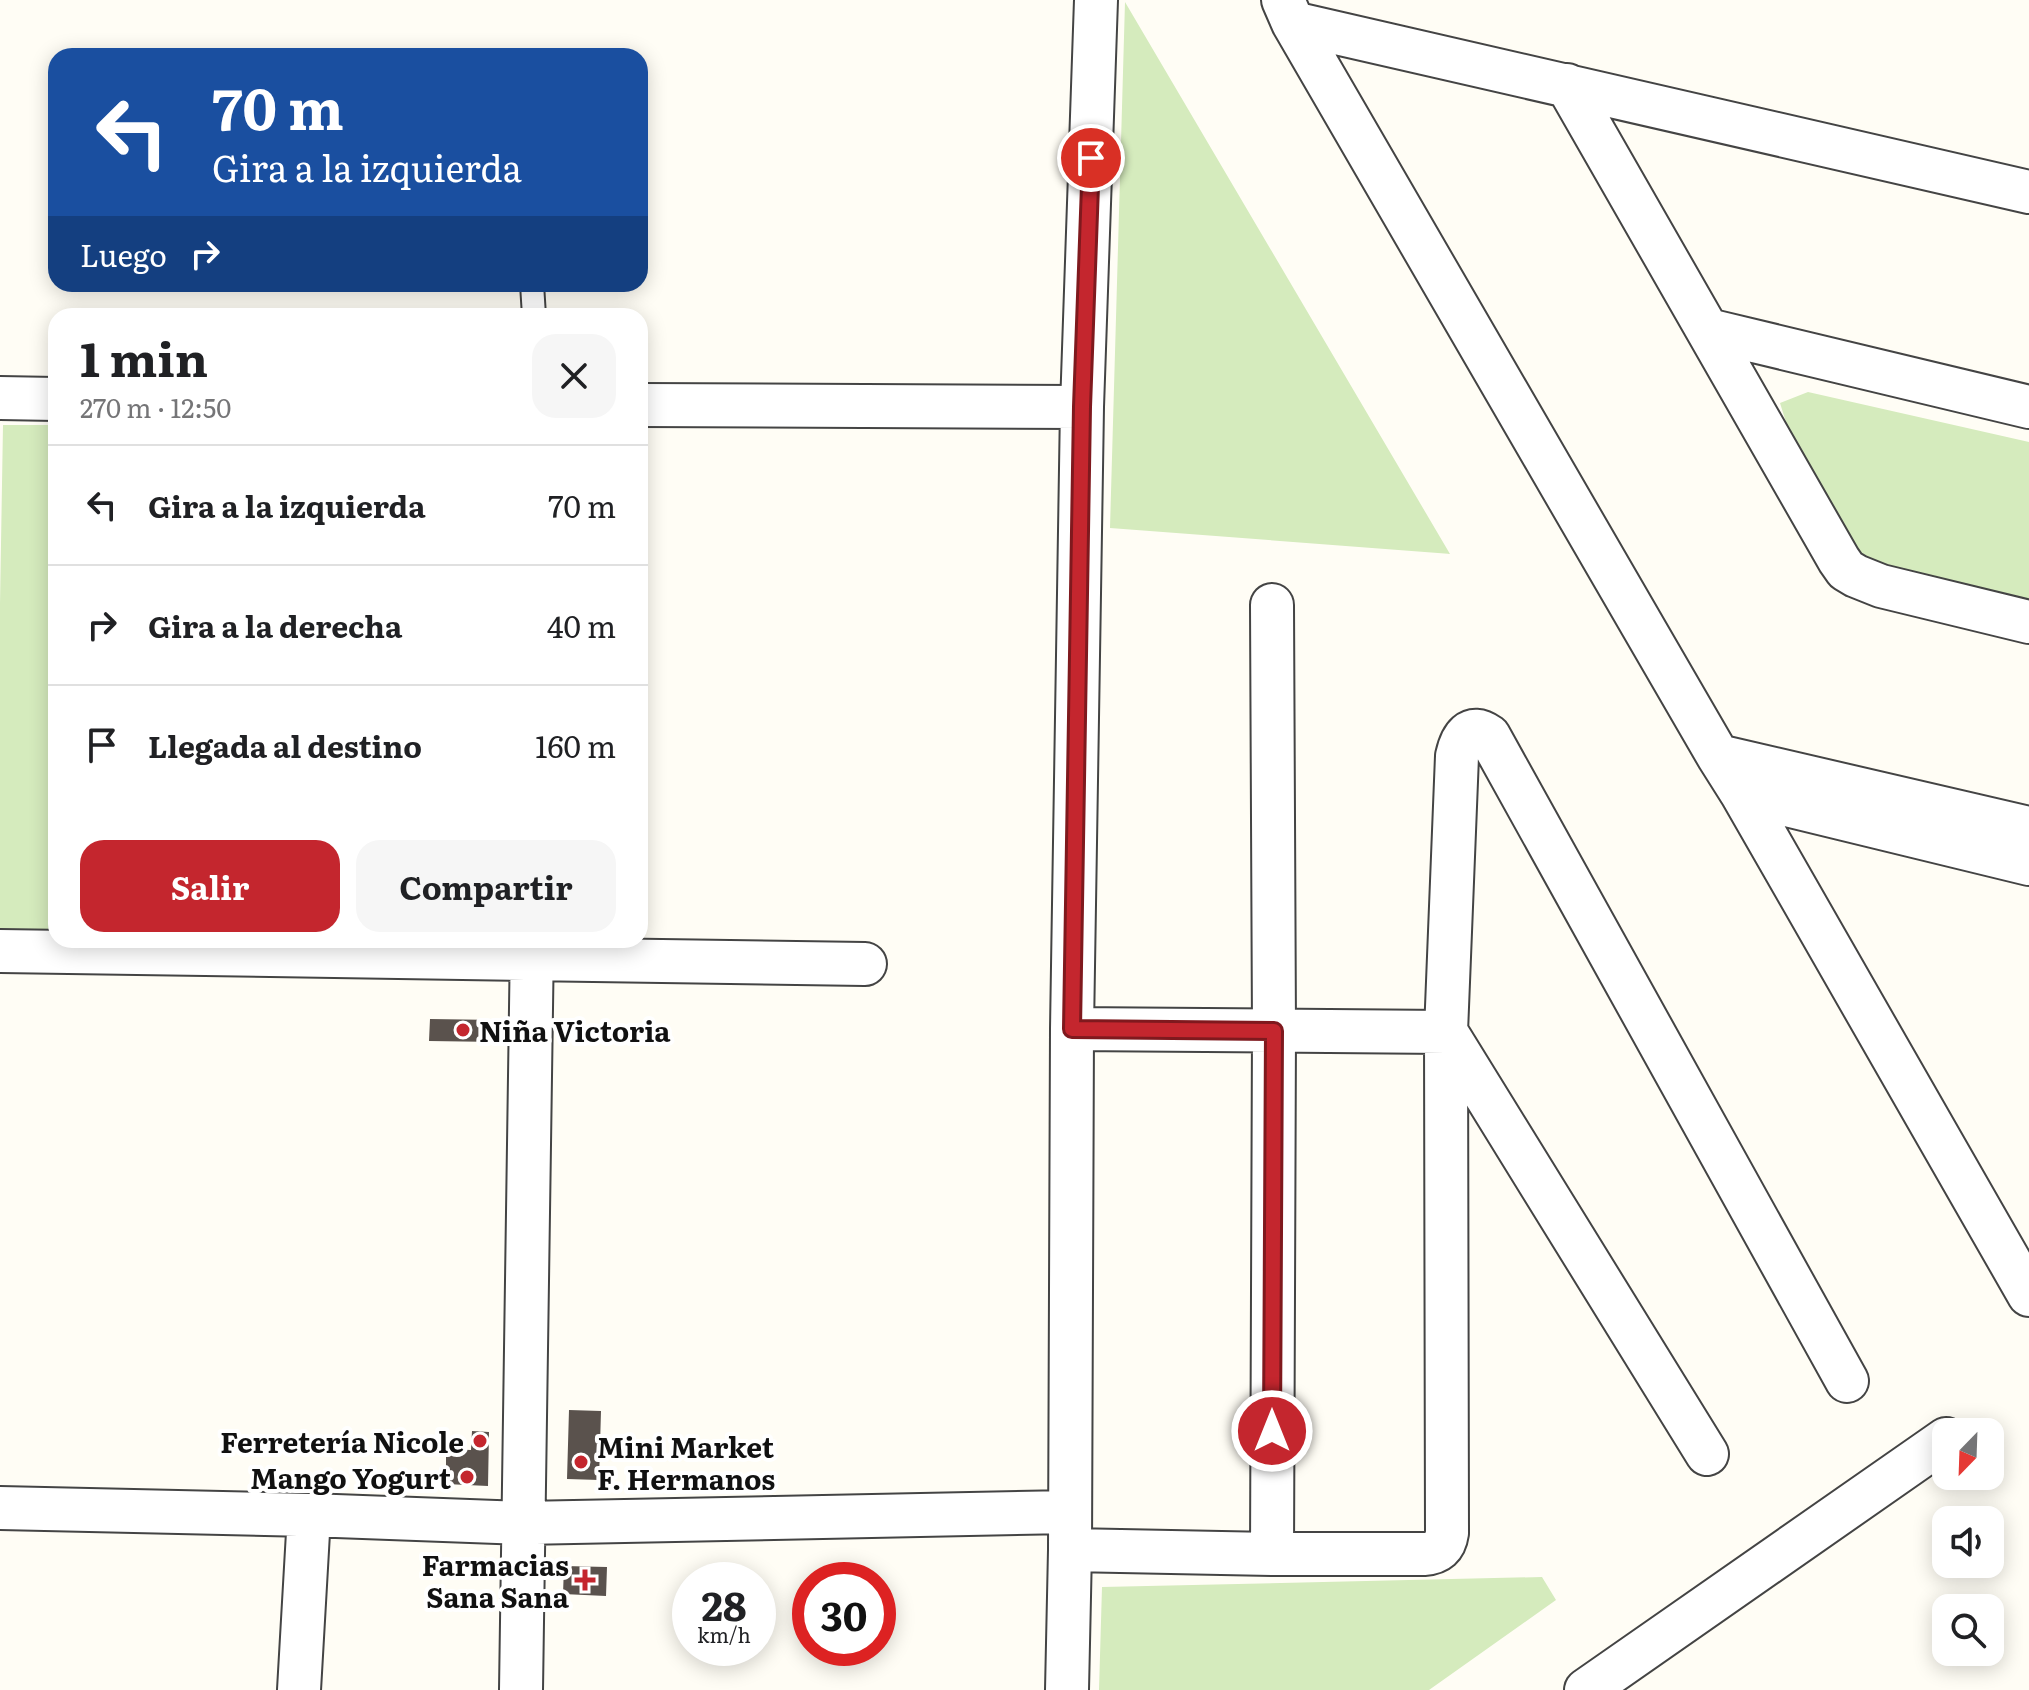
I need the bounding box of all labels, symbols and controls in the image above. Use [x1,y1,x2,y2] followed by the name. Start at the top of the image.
[212,64,344,147] text: 70 m
[80,80,184,184] icon: left
[1057,124,1125,192] pin
[1069,136,1113,180] icon: arrive
[212,140,522,193] text: Gira a la izquierda
[80,232,167,276] text: Luego
[183,232,227,276] icon: right
[80,321,208,392] text: 1 min
[532,334,616,418] button: close
[80,387,231,426] text: 270 m · 12:50
[80,483,124,527] icon: left
[148,483,426,527] text: Gira a la izquierda
[548,483,616,527] text: 70 m
[80,603,124,647] icon: right
[148,603,402,647] text: Gira a la derecha
[547,603,616,647] text: 40 m
[80,723,124,767] icon: arrive
[148,723,422,767] text: Llegada al destino
[535,723,616,767] text: 160 m
[80,840,340,932] button: Salir
[356,840,616,932] button: Compartir
[479,1009,671,1051] place label: Niña Victoria
[454,1021,472,1039] marker: Niña Victoria
[1230,1389,1314,1473] position arrow
[1932,1418,2004,1490] north arrow
[1932,1418,2004,1666] map controls
[220,1420,464,1462] place label: Ferretería Nicole
[597,1425,775,1499] place label: Mini Market F. Hermanos
[471,1432,489,1450] marker: Ferretería Nicole
[572,1453,590,1471] marker: Mini Market F. Hermanos
[250,1456,452,1498] place label: Mango Yogurt
[458,1468,476,1486] marker: Mango Yogurt
[1932,1506,2004,1578] button: sound
[422,1543,570,1617] place label: Farmacias Sana Sana
[792,1562,896,1666] speed limit sign: 30
[576,1571,594,1589] marker: Farmacias Sana Sana
[701,1574,747,1633] text: 28
[1932,1594,2004,1666] button: search
[697,1619,751,1649] text: km/h

